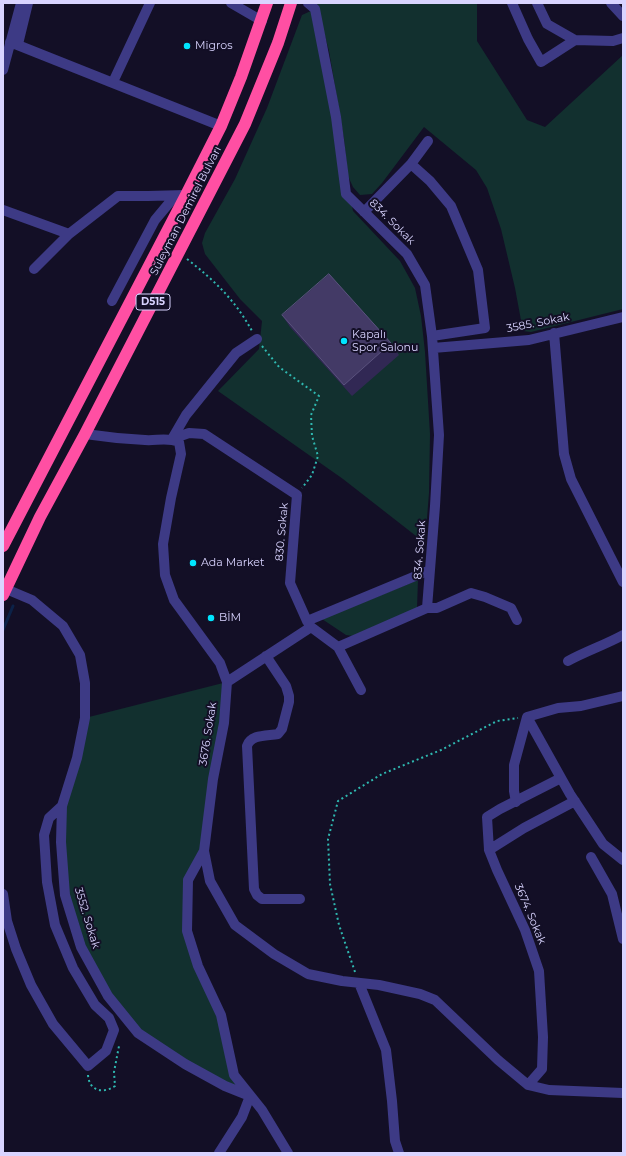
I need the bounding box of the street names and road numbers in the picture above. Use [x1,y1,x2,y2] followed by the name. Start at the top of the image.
[148,144,224,278] street label: Süleyman Demirel Bulvarı
[366,196,418,248] street label: 834. Sokak
[136,294,170,310] road number: D515
[505,310,571,336] street label: 3585. Sokak
[273,502,291,562] street label: 830. Sokak
[411,520,429,580] street label: 834. Sokak
[196,701,220,767] street label: 3676. Sokak
[511,882,549,946] street label: 3674. Sokak
[71,886,103,950] street label: 3552. Sokak

